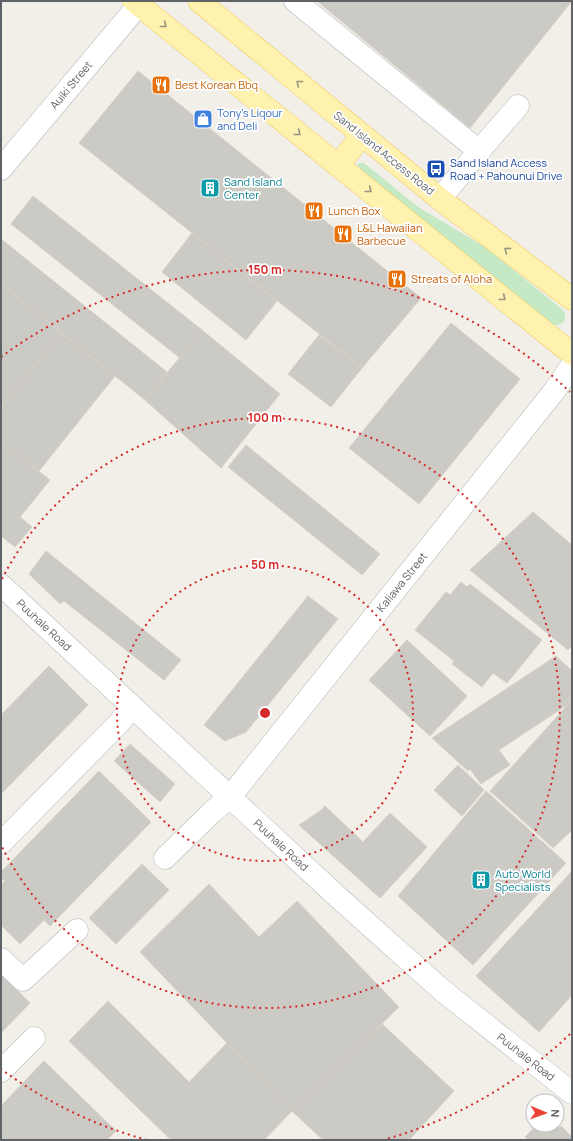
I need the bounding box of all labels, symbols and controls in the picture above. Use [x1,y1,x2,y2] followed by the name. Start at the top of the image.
[160,21,167,28] one-way arrow
[46,57,95,112] street label: Auiki Street
[150,74,172,96] restaurant icon: Best Korean Bbq
[175,77,258,92] place label: Best Korean Bbq
[297,81,304,88] one-way arrow
[217,105,283,133] place label: Tony's Liqour and Deli
[331,107,438,198] street label: Sand Island Access Road
[192,108,214,130] shop icon: Tony's Liqour and Deli
[294,129,301,136] one-way arrow
[450,155,563,183] place label: Sand Island Access Road + Pahounui Drive
[425,158,447,180] bus stop icon: Sand Island Access Road + Pahounui Drive
[224,174,282,202] place label: Sand Island Center
[199,177,221,199] building icon: Sand Island Center
[364,186,371,193] one-way arrow
[303,200,325,222] restaurant icon: Lunch Box
[328,203,381,218] place label: Lunch Box
[357,220,422,248] place label: L&L Hawaiian Barbecue
[332,223,354,245] restaurant icon: L&L Hawaiian Barbecue
[505,248,512,255] one-way arrow
[248,261,282,278] text: 150 m
[386,268,408,290] restaurant icon: Streats of Aloha
[411,271,492,286] place label: Streats of Aloha
[498,293,505,300] one-way arrow
[248,409,282,426] text: 100 m
[373,549,430,615] street label: Kaliawa Street
[251,556,279,573] text: 50 m
[14,595,75,654] street label: Puuhale Road
[258,706,272,720] centre of rings
[251,815,312,874] street label: Puuhale Road
[495,866,551,894] place label: Auto World Specialists
[470,869,492,891] building icon: Auto World Specialists
[494,1029,558,1084] street label: Puuhale Road
[525,1093,565,1133] north arrow
[548,1109,563,1118] text: N

